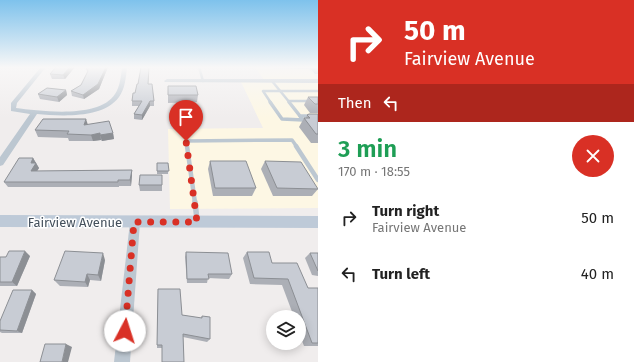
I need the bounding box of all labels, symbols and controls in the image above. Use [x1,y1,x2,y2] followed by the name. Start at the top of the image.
[404,14,466,47] text: 50 m
[338,16,390,68] icon: right
[404,48,535,70] text: Fairview Avenue
[380,92,402,114] icon: left
[338,94,372,112] text: Then
[169,100,203,141] pin
[175,106,197,128] icon: arrive
[338,135,397,163] text: 3 min
[572,135,614,177] button: close
[338,164,410,179] text: 170 m · 18:55
[372,202,439,220] text: Turn right
[338,207,360,229] icon: right
[581,209,614,227] text: 50 m
[28,215,122,230] street label: Fairview Avenue
[372,220,466,235] text: Fairview Avenue
[338,263,360,285] icon: left
[372,265,430,283] text: Turn left
[581,265,614,283] text: 40 m
[104,310,146,352] position arrow
[266,310,306,350] map controls
[266,310,306,350] button: layers

